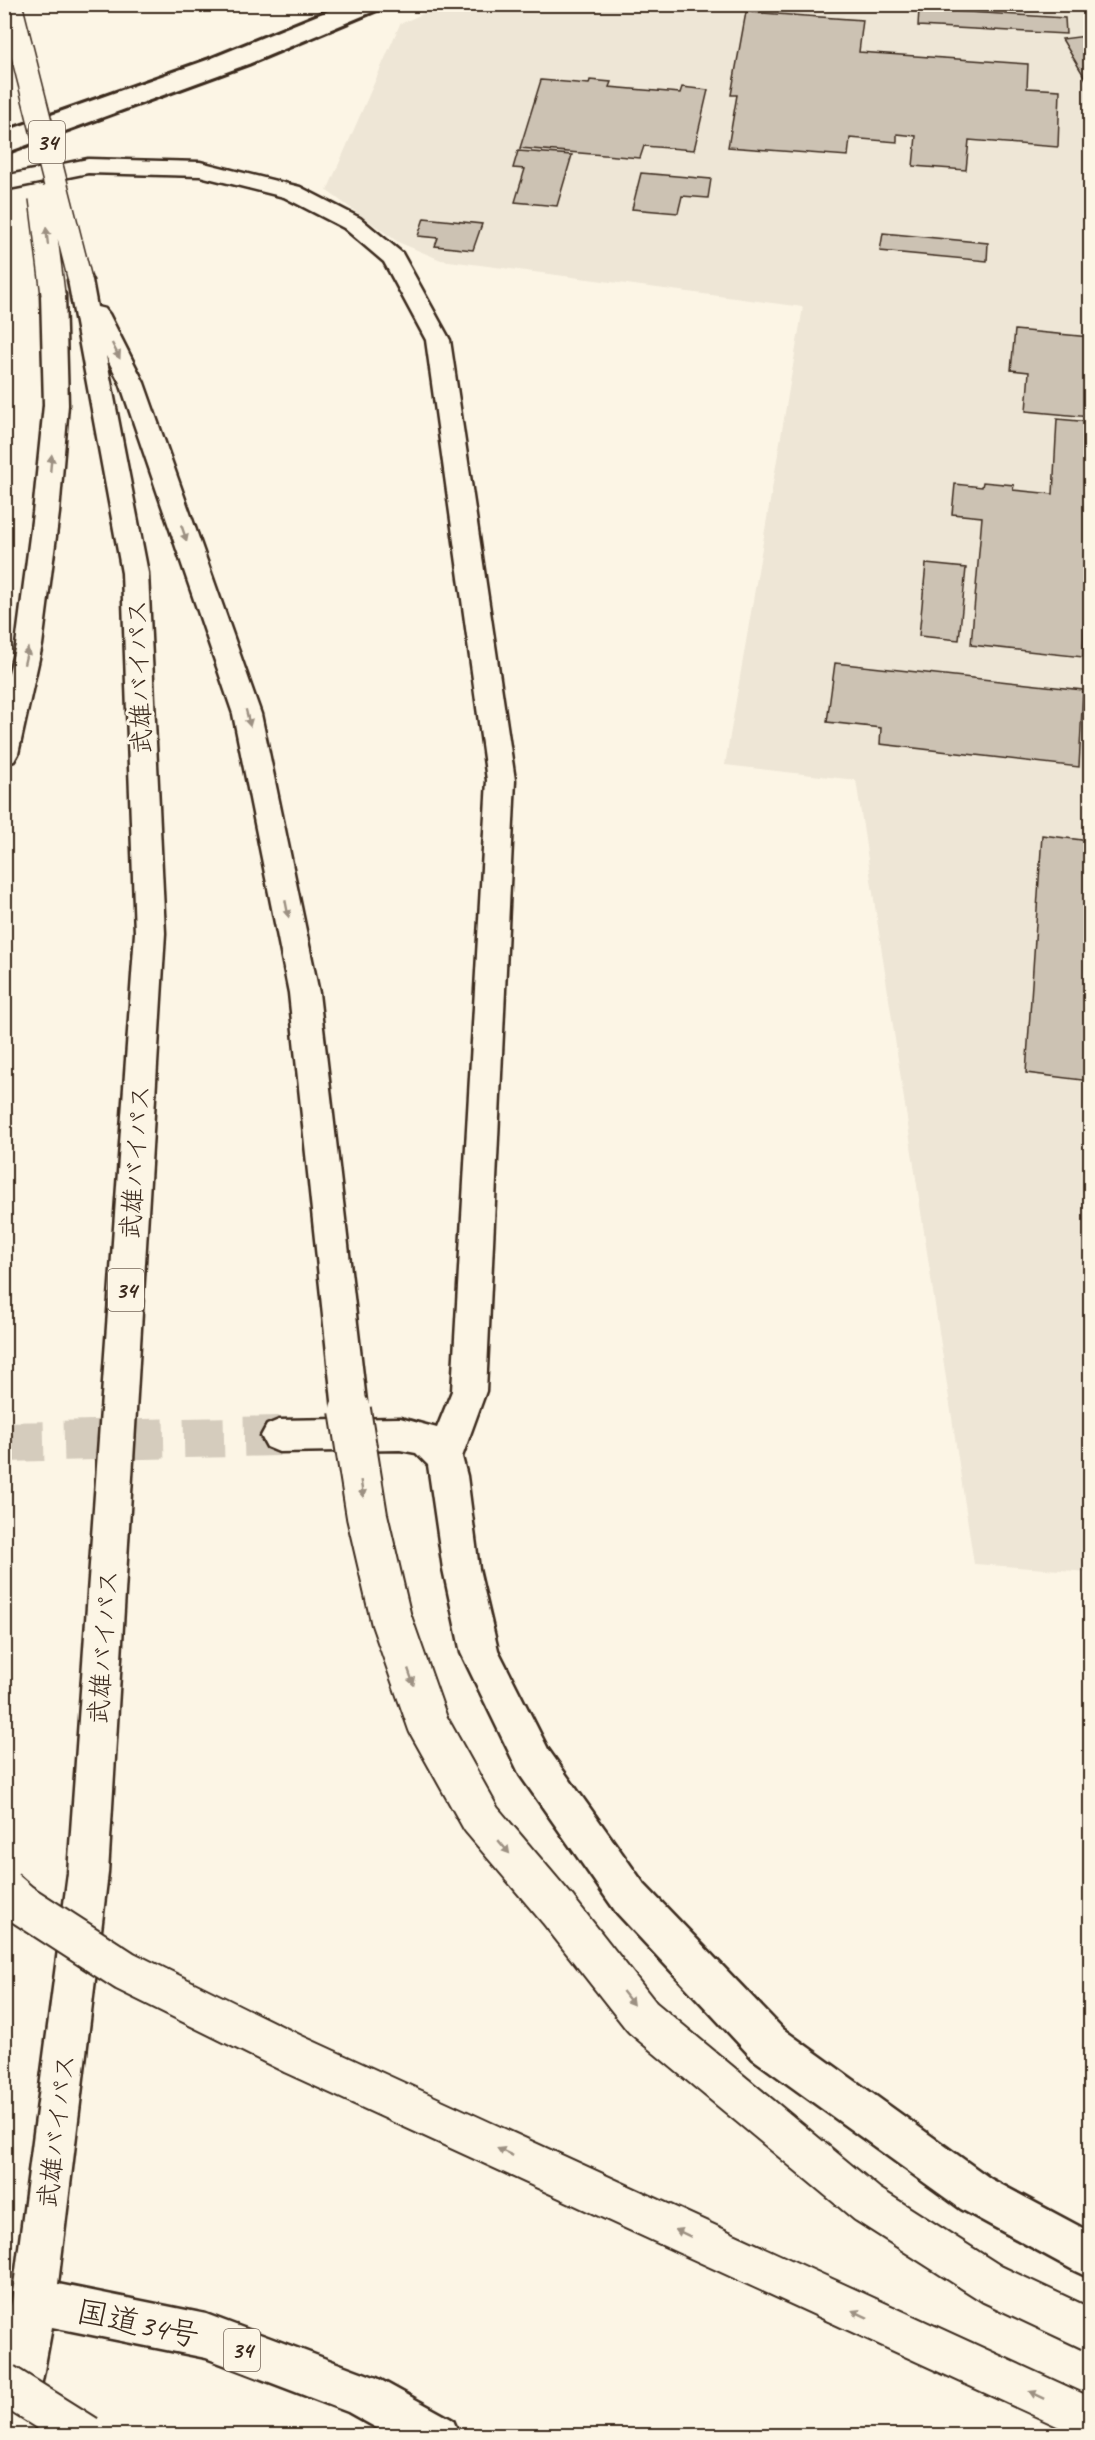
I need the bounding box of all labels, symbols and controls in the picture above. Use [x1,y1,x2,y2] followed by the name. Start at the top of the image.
[29,121,65,163] road number: 34
[42,226,52,245] one-way arrow
[111,343,121,360] one-way arrow
[46,453,56,472] one-way arrow
[180,524,190,542] one-way arrow
[120,599,159,755] street label: 武雄バイパス
[22,647,32,666] one-way arrow
[243,709,253,727] one-way arrow
[283,899,292,918] one-way arrow
[114,1083,157,1241] street label: 武雄バイパス
[108,1269,144,1311] road number: 34
[358,1479,367,1498] one-way arrow
[82,1568,125,1726] street label: 武雄バイパス
[407,1668,417,1686] one-way arrow
[498,1839,511,1855] one-way arrow
[621,1990,634,2006] one-way arrow
[31,2052,82,2210] street label: 武雄バイパス
[497,2147,514,2156] one-way arrow
[674,2228,691,2237] one-way arrow
[73,2290,203,2357] street label: 国道34号
[851,2309,869,2318] one-way arrow
[224,2329,260,2371] road number: 34
[1028,2390,1046,2400] one-way arrow

